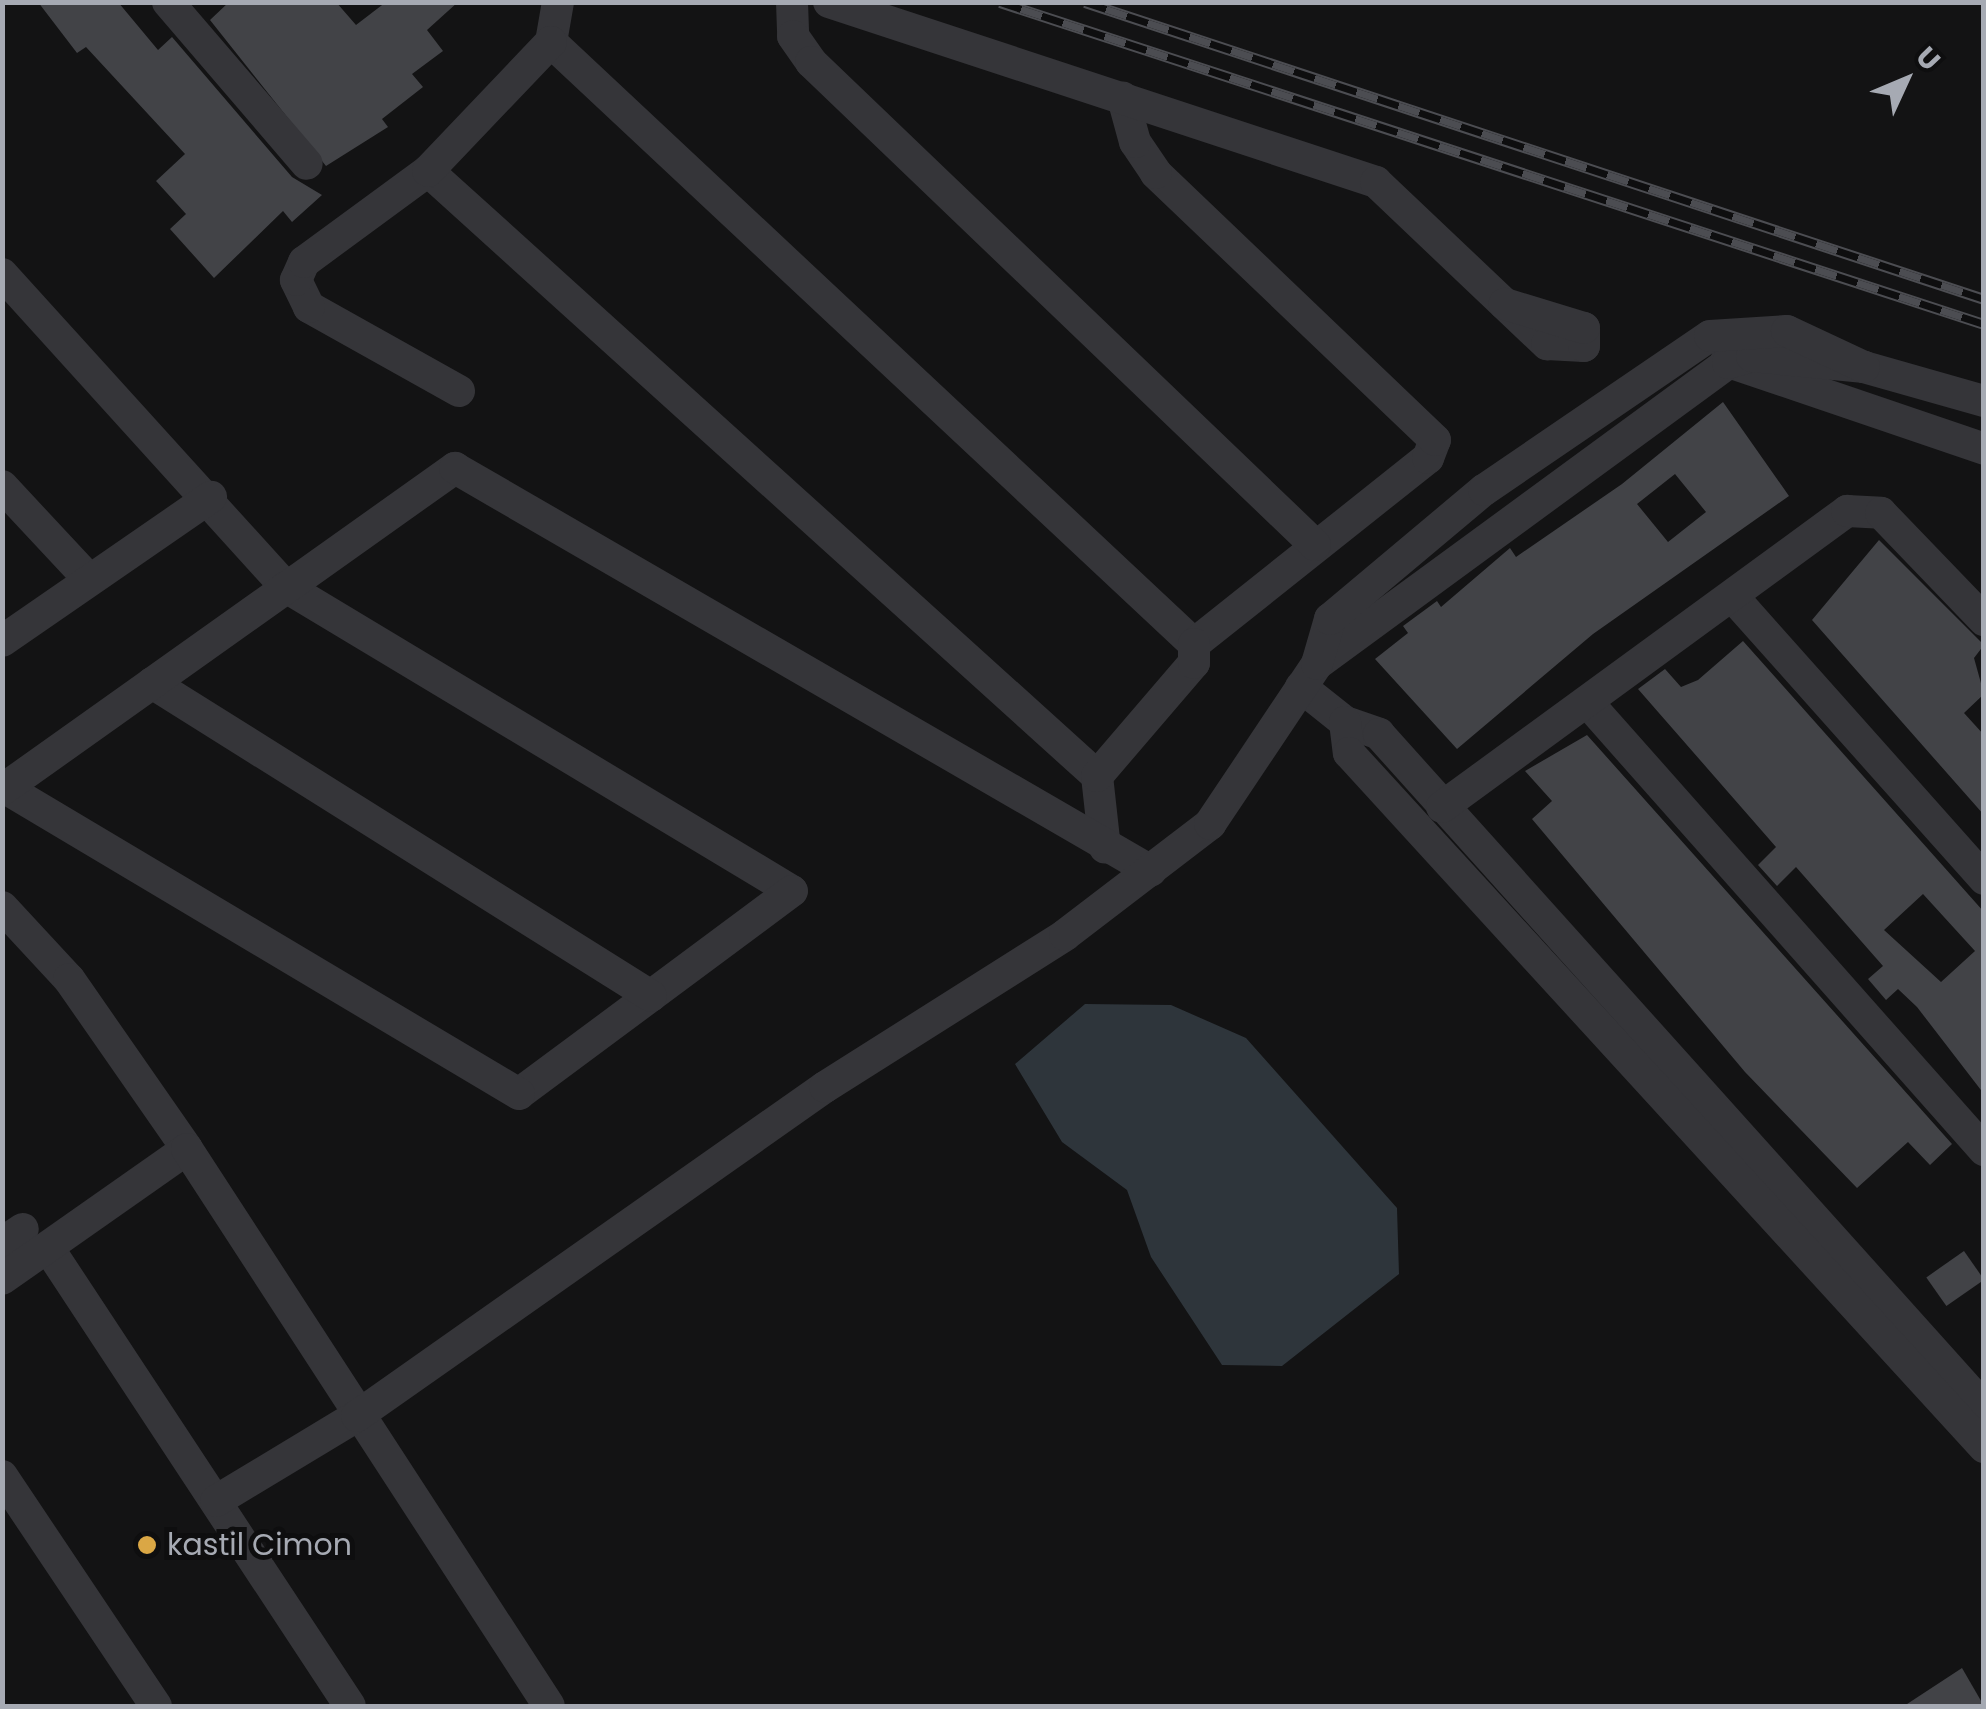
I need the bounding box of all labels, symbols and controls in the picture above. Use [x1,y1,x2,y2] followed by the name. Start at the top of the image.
[1856,30,1956,130] north arrow
[1907,38,1949,79] text: U
[167,1527,352,1563] place label: kastil Cimon
[136,1534,158,1556] marker: kastil Cimon

